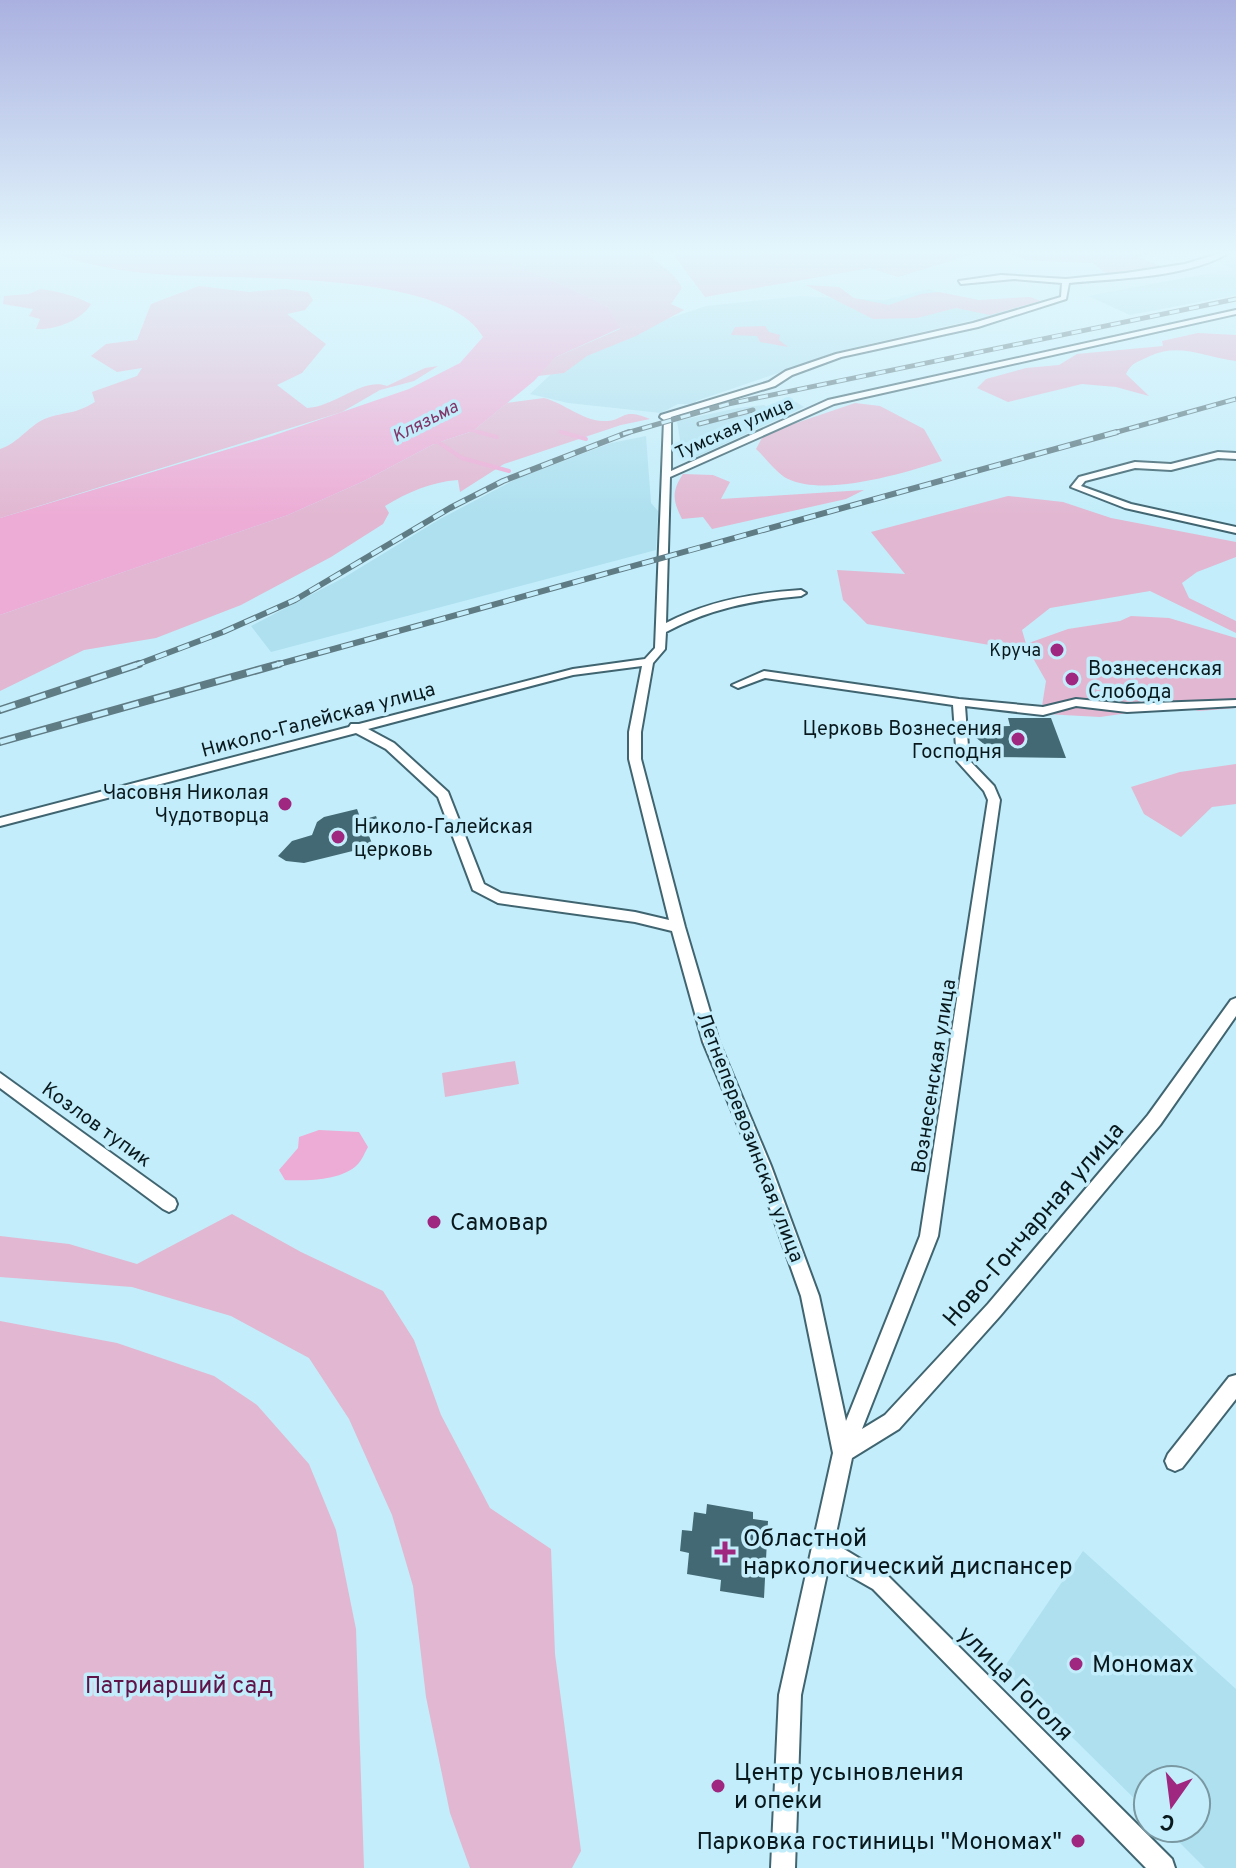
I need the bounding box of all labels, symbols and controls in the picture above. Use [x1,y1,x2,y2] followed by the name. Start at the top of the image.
[672,393,797,466] street label: Тумская улица
[389,396,463,449] water label: Клязьма
[989,640,1041,663] place label: Круча
[1048,641,1066,659] marker: Круча
[1088,657,1222,706] place label: Вознесенская Слобода
[1063,670,1081,688] marker: Вознесенская Слобода
[199,677,438,765] street label: Николо-Галейская улица
[802,717,1002,766] place label: Церковь Вознесения Господня
[1009,730,1027,748] marker: Церковь Вознесения Господня
[103,781,269,830] place label: Часовня Николая Чудотворца
[276,795,294,813] marker: Часовня Николая Чудотворца
[354,815,533,864] place label: Николо-Галейская церковь
[329,828,347,846] marker: Николо-Галейская церковь
[907,977,963,1175] street label: Вознесенская улица
[689,1009,809,1266] street label: Летнеперевозинская улица
[36,1077,156,1174] street label: Козлов тупик
[937,1117,1132,1334] street label: Ново-Гончарная улица
[450,1209,548,1239] place label: Самовар
[425,1213,443,1231] marker: Самовар
[743,1525,1073,1583] place label: Областной наркологический диспансер
[714,1541,736,1563] marker: Областной наркологический диспансер
[950,1620,1079,1749] street label: улица Гоголя
[1092,1651,1194,1681] place label: Мономах
[1067,1655,1085,1673] marker: Мономах
[85,1672,273,1702] park label: Патриарший сад
[734,1759,964,1817] place label: Центр усыновления и опеки
[1132,1764,1212,1844] north arrow
[709,1777,727,1795] marker: Центр усыновления и опеки
[1158,1806,1178,1836] text: С
[697,1828,1062,1858] place label: Парковка гостиницы "Мономах"
[1069,1832,1087,1850] marker: Парковка гостиницы "Мономах"

